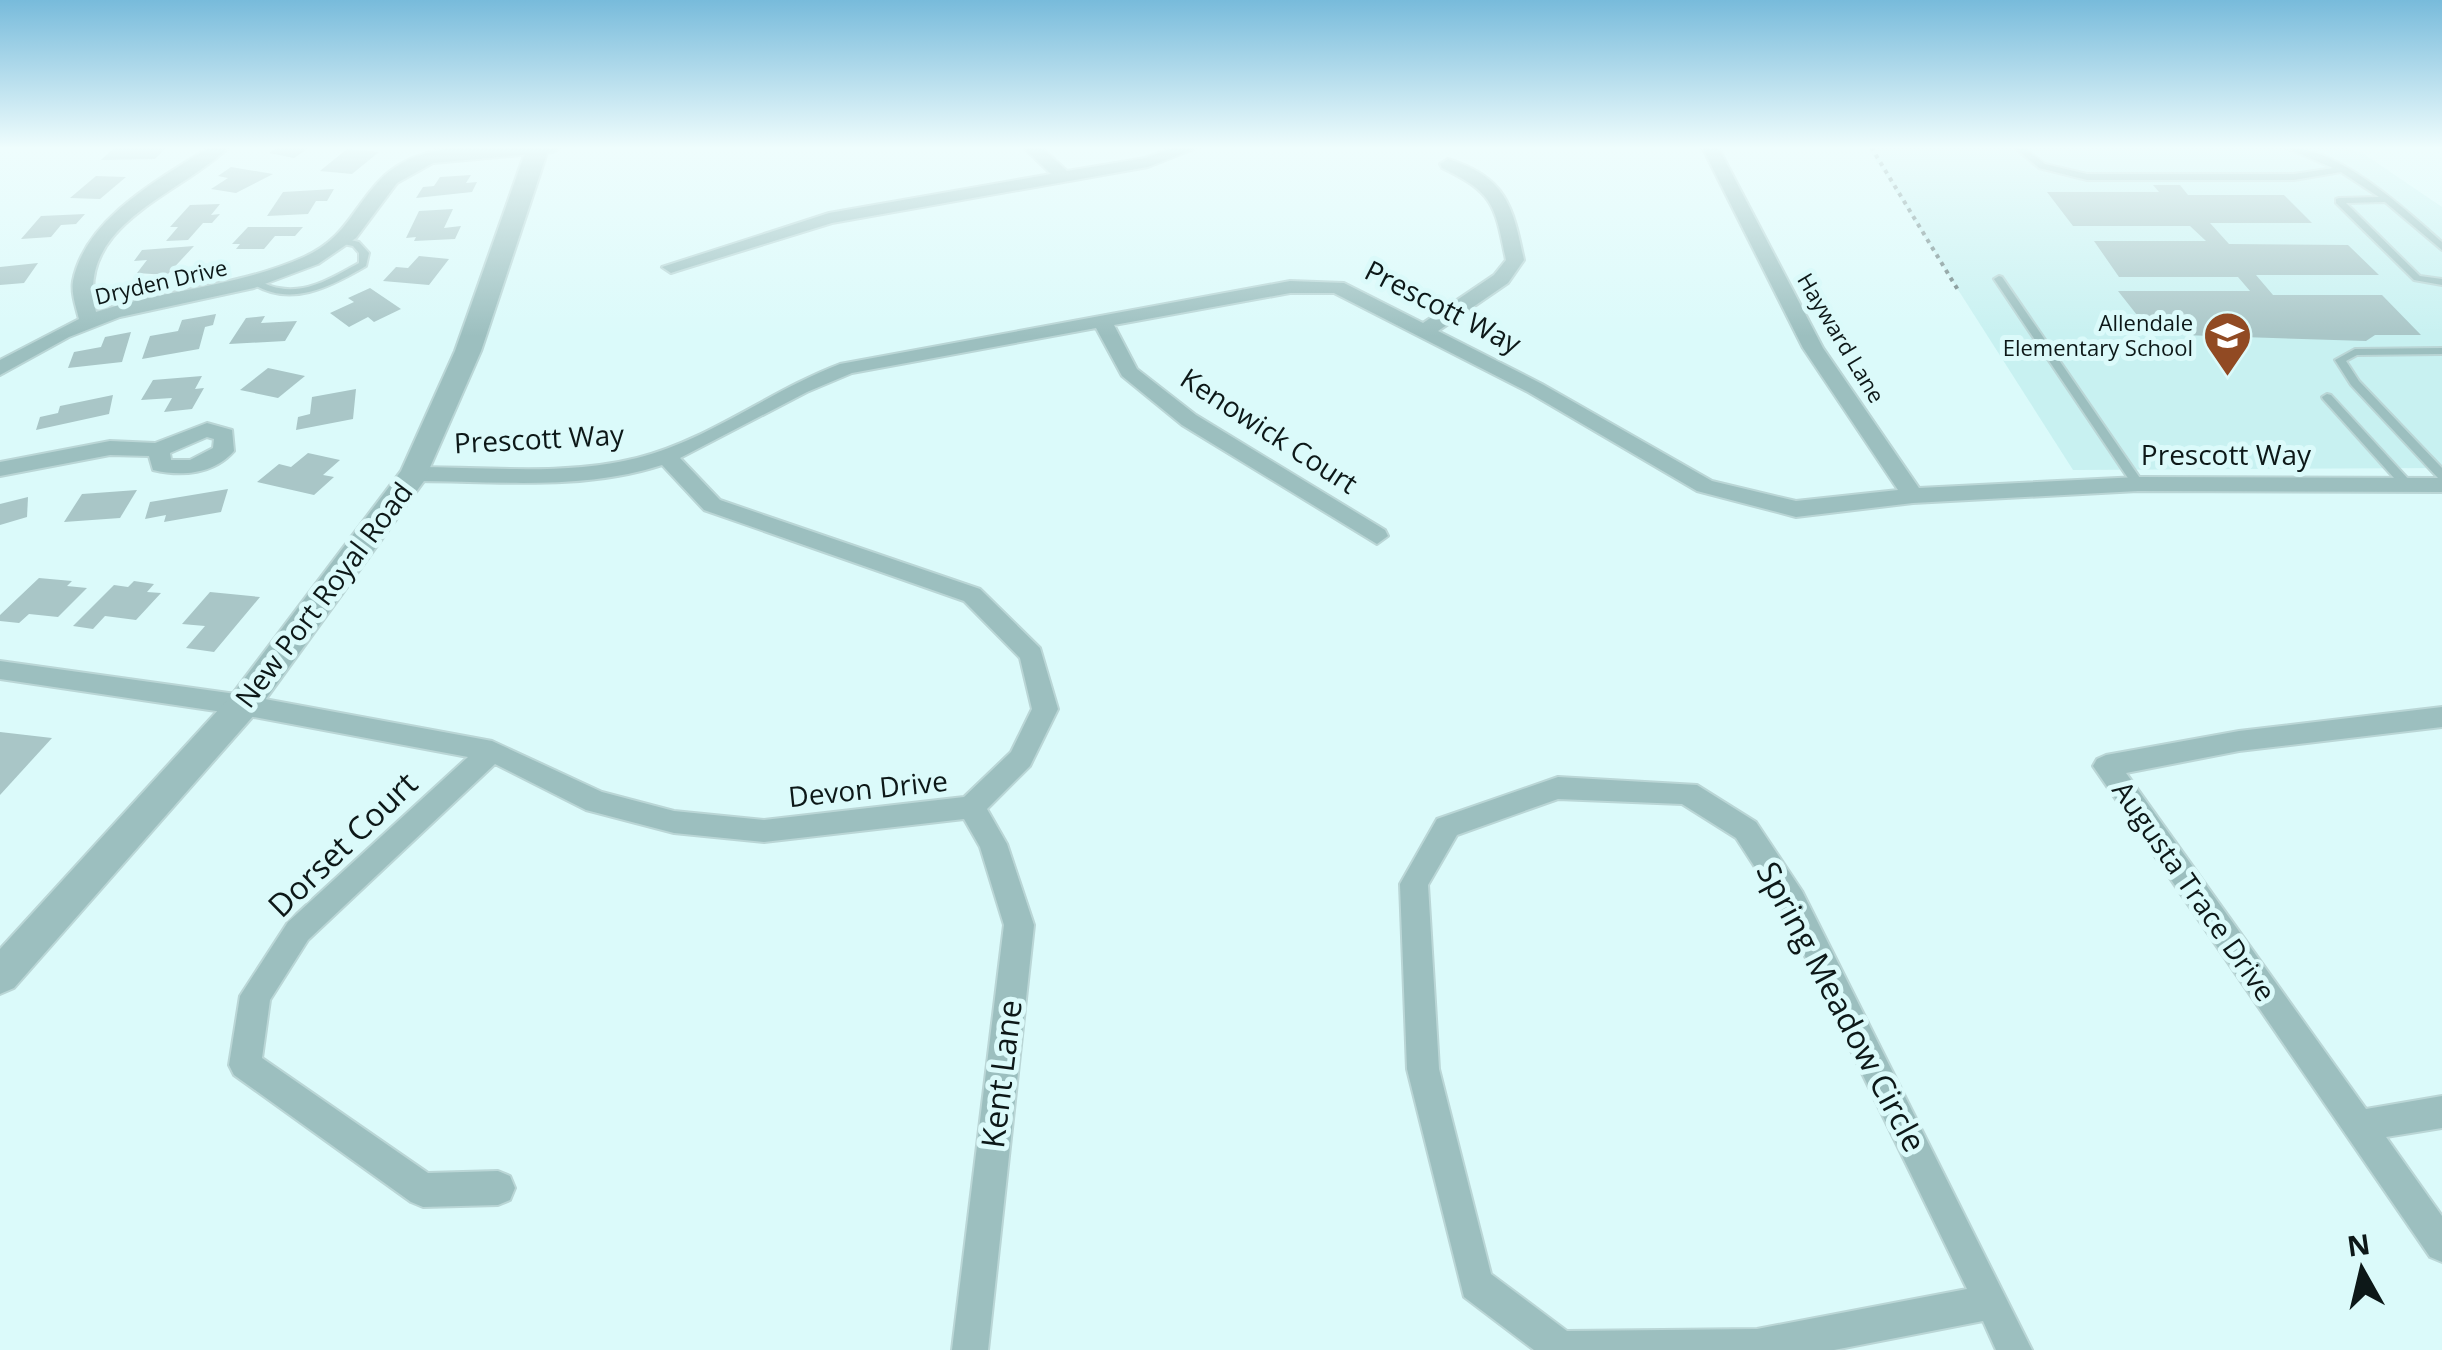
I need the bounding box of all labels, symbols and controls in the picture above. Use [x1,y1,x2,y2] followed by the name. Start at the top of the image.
[92,251,230,311] street label: Dryden Drive
[1359,251,1529,362] street label: Prescott Way
[1791,267,1892,408] street label: Hayward Lane
[2003,307,2193,362] place label: Allendale Elementary School
[2202,310,2254,378] school or university icon: Allendale Elementary School
[1174,359,1366,502] street label: Kenowick Court
[453,415,626,461] street label: Prescott Way
[2141,435,2312,473] street label: Prescott Way
[226,474,421,715] street label: New Port Royal Road
[786,761,949,815] street label: Devon Drive
[258,762,426,926] street label: Dorset Court
[2104,773,2285,1008] street label: Augusta Trace Drive
[1748,854,1937,1159] street label: Spring Meadow Circle
[970,997,1031,1150] street label: Kent Lane
[2312,1220,2412,1320] north arrow
[2344,1224,2372,1265] text: N

